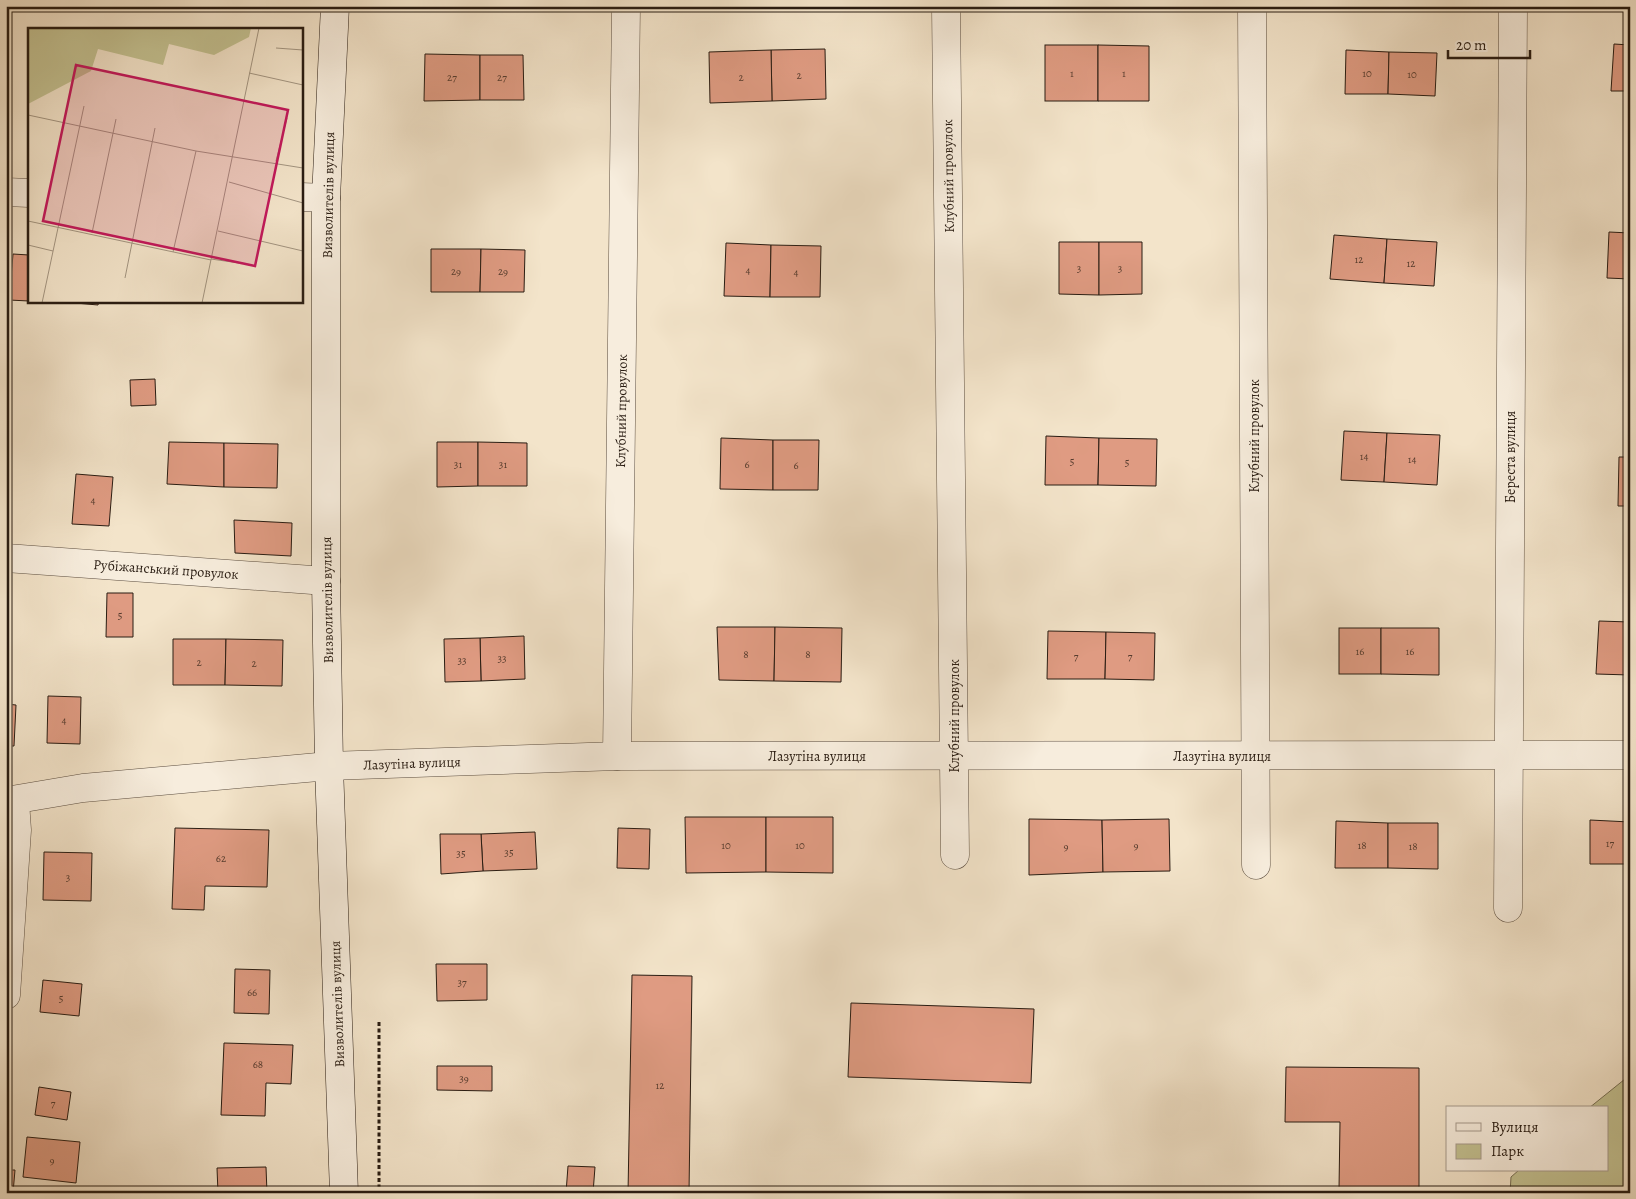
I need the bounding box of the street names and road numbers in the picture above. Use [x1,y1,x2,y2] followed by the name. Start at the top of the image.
[938,119,959,233] street label: Клубний провулок
[318,131,339,259] street label: Визволителів вулиця
[611,354,632,468] street label: Клубний провулок
[1245,379,1264,493] street label: Клубний провулок
[1501,410,1520,503] street label: Береста вулиця
[317,536,338,664] street label: Визволителів вулиця
[93,555,239,584] street label: Рубіжанський провулок
[945,659,964,773] street label: Клубний провулок
[768,747,866,766] street label: Лазутіна вулиця
[1173,747,1271,766] street label: Лазутіна вулиця
[363,752,461,775] street label: Лазутіна вулиця
[326,940,349,1068] street label: Визволителів вулиця

